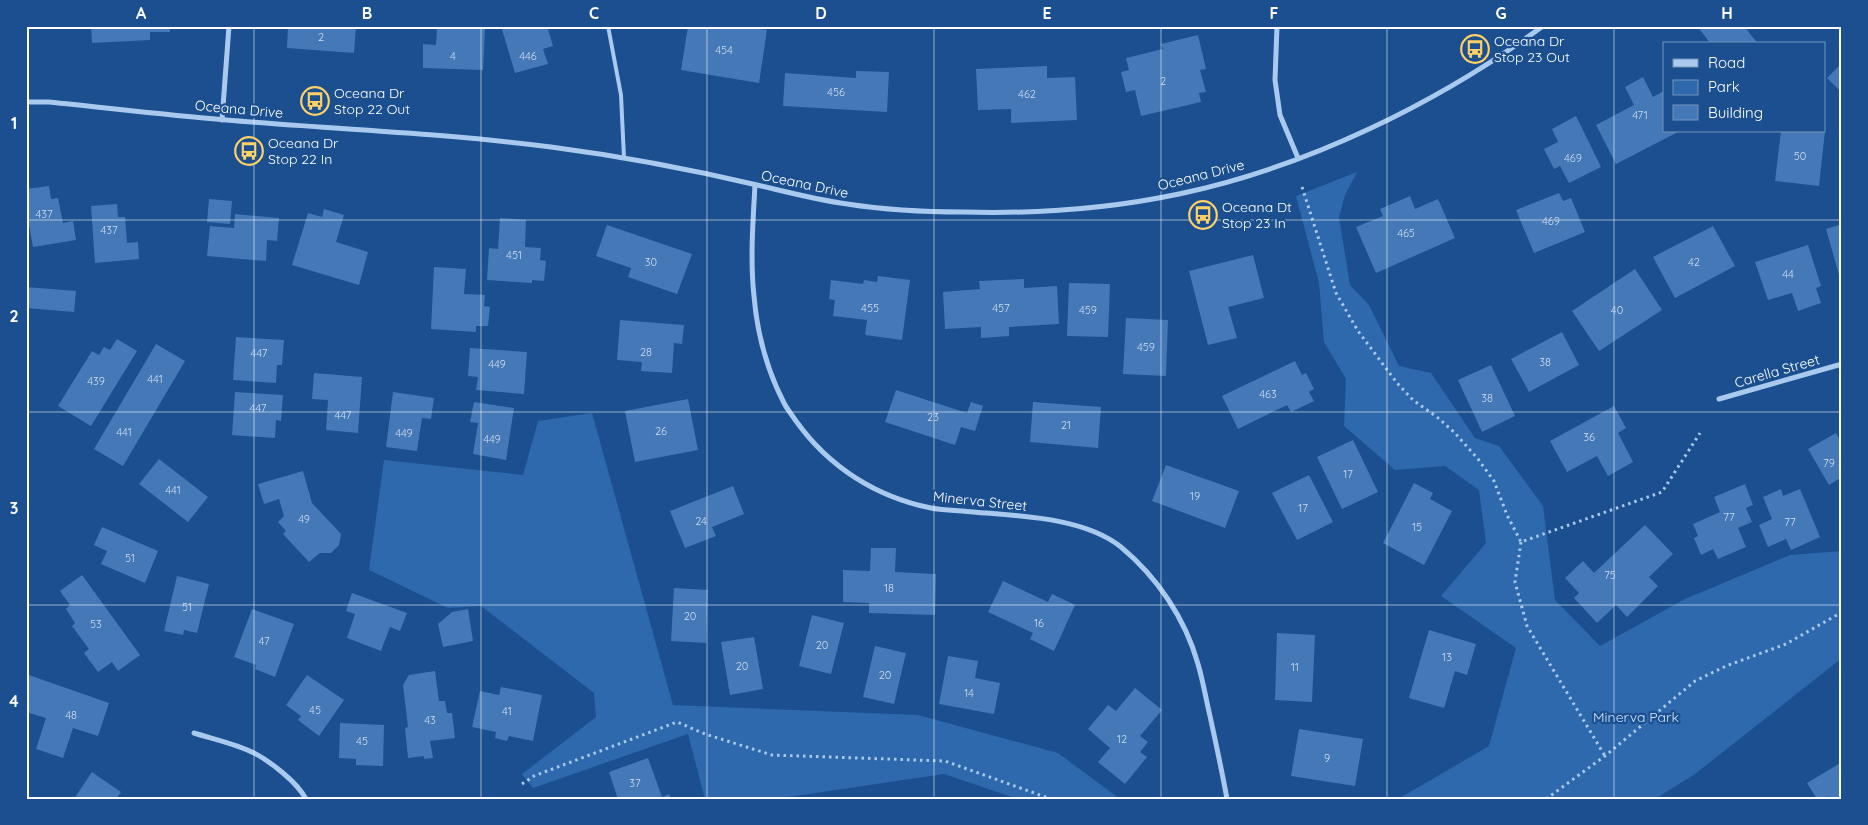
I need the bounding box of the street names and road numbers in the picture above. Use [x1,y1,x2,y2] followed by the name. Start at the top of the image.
[194,96,284,122] street label: Oceana Drive
[1156,156,1246,194] street label: Oceana Drive
[760,166,850,202] street label: Oceana Drive
[1732,350,1822,392] street label: Carella Street
[932,487,1028,515] street label: Minerva Street

